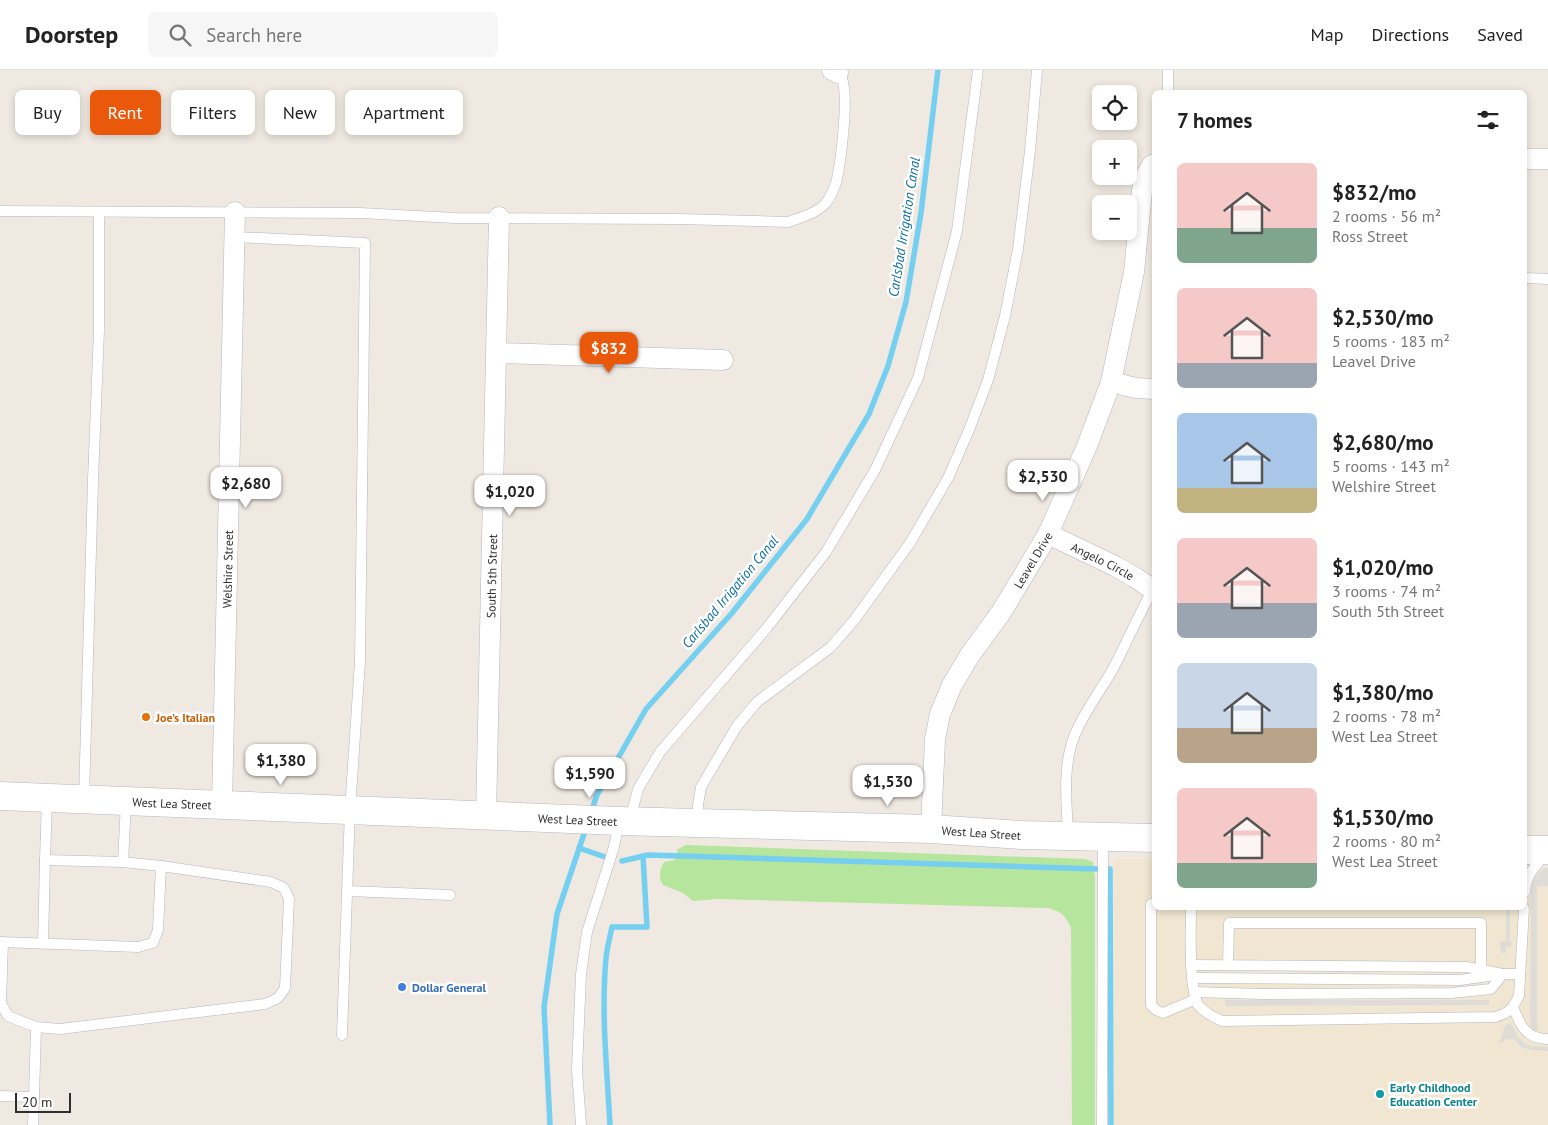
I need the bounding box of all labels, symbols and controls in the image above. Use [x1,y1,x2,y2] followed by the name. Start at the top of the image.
[148,12,498,57] search box
[25,19,118,50] text: Doorstep
[166,21,194,49] icon: search
[206,23,302,47] text: Search here
[1311,23,1343,46] text: Map
[1371,23,1449,46] text: Directions
[1477,23,1523,46] text: Saved
[1092,85,1137,240] map controls
[1092,85,1137,130] button: locate
[15,90,80,135] chip: Buy
[90,90,161,135] chip: Rent
[171,90,255,135] chip: Filters
[265,90,335,135] chip: New
[345,90,463,135] chip: Apartment
[1474,106,1502,134] icon: filters
[1177,107,1252,134] text: 7 homes
[1092,140,1137,185] button: +
[884,156,924,298] water label: Carlsbad Irrigation Canal
[1332,179,1416,206] text: $832/mo
[1217,183,1277,243] icon: home
[1092,195,1137,240] button: −
[1332,206,1441,226] text: 2 rooms · 56 m²
[1332,226,1408,246] text: Ross Street
[1332,304,1434,331] text: $2,530/mo
[1217,308,1277,368] icon: home
[1332,331,1450,351] text: 5 rooms · 183 m²
[579,332,639,374] pin: $832
[591,338,627,358] text: $832
[1332,351,1416,371] text: Leavel Drive
[1332,429,1434,456] text: $2,680/mo
[1217,433,1277,493] icon: home
[1332,456,1450,476] text: 5 rooms · 143 m²
[1002,460,1084,502] pin: $2,530
[205,466,287,509] pin: $2,680
[1018,466,1068,486] text: $2,530
[221,473,271,493] text: $2,680
[469,474,551,517] pin: $1,020
[1332,476,1436,496] text: Welshire Street
[485,481,535,501] text: $1,020
[1010,529,1055,591] street label: Leavel Drive
[219,530,236,608] street label: Welshire Street
[678,532,782,652] water label: Carlsbad Irrigation Canal
[483,534,500,618] street label: South 5th Street
[1069,539,1137,583] street label: Angelo Circle
[1332,554,1434,581] text: $1,020/mo
[1217,558,1277,618] icon: home
[1332,581,1441,601] text: 3 rooms · 74 m²
[1332,601,1444,621] text: South 5th Street
[1332,679,1434,706] text: $1,380/mo
[1217,683,1277,743] icon: home
[1332,706,1441,726] text: 2 rooms · 78 m²
[155,710,215,725] place label: Joe's Italian
[140,711,152,723] marker: Joe's Italian
[1332,726,1438,746] text: West Lea Street
[240,744,322,786] pin: $1,380
[256,750,306,770] text: $1,380
[549,756,631,799] pin: $1,590
[565,763,615,783] text: $1,590
[847,764,929,807] pin: $1,530
[863,771,913,791] text: $1,530
[132,794,212,812] street label: West Lea Street
[1332,804,1434,831] text: $1,530/mo
[1217,808,1277,868] icon: home
[538,810,617,828] street label: West Lea Street
[941,822,1021,842] street label: West Lea Street
[1332,831,1441,851] text: 2 rooms · 80 m²
[1332,851,1438,871] text: West Lea Street
[412,980,487,995] place label: Dollar General
[396,981,408,993] marker: Dollar General
[1390,1080,1478,1109] place label: Early Childhood Education Center
[1374,1088,1386,1100] marker: Early Childhood Education Center
[15,1090,71,1113] scale bar
[22,1093,52,1111] text: 20 m

